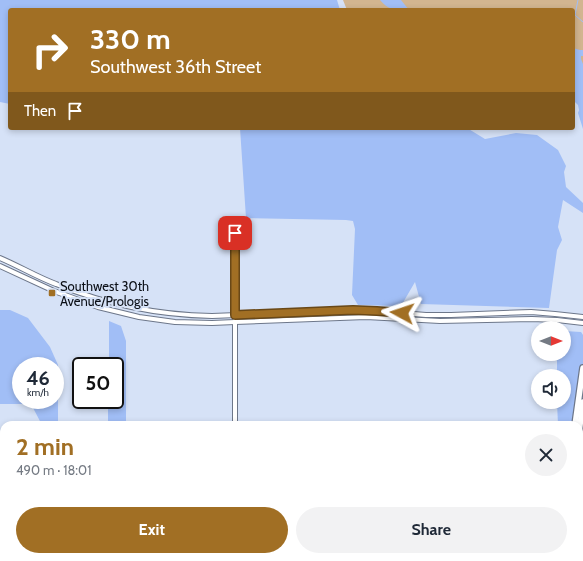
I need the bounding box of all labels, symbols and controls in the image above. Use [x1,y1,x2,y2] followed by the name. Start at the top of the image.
[90,22,171,56] text: 330 m
[24,24,76,76] icon: right
[90,56,261,78] text: Southwest 36th Street
[64,100,86,122] icon: arrive
[24,102,56,120] text: Then
[218,216,252,250] pin
[224,222,246,244] icon: arrive
[60,278,149,309] place label: Southwest 30th Avenue/Prologis
[47,288,57,298] marker: Southwest 30th Avenue/Prologis
[381,292,423,334] position arrow
[531,321,571,361] north arrow
[531,321,571,409] map controls
[72,357,124,409] speed limit sign: 50
[26,366,50,390] text: 46
[531,369,571,409] button: sound
[27,386,49,399] text: km/h
[16,432,74,461] text: 2 min
[525,434,567,476] button: close
[16,462,91,478] text: 490 m · 18:01
[16,507,288,553] button: Exit
[296,507,567,553] button: Share

